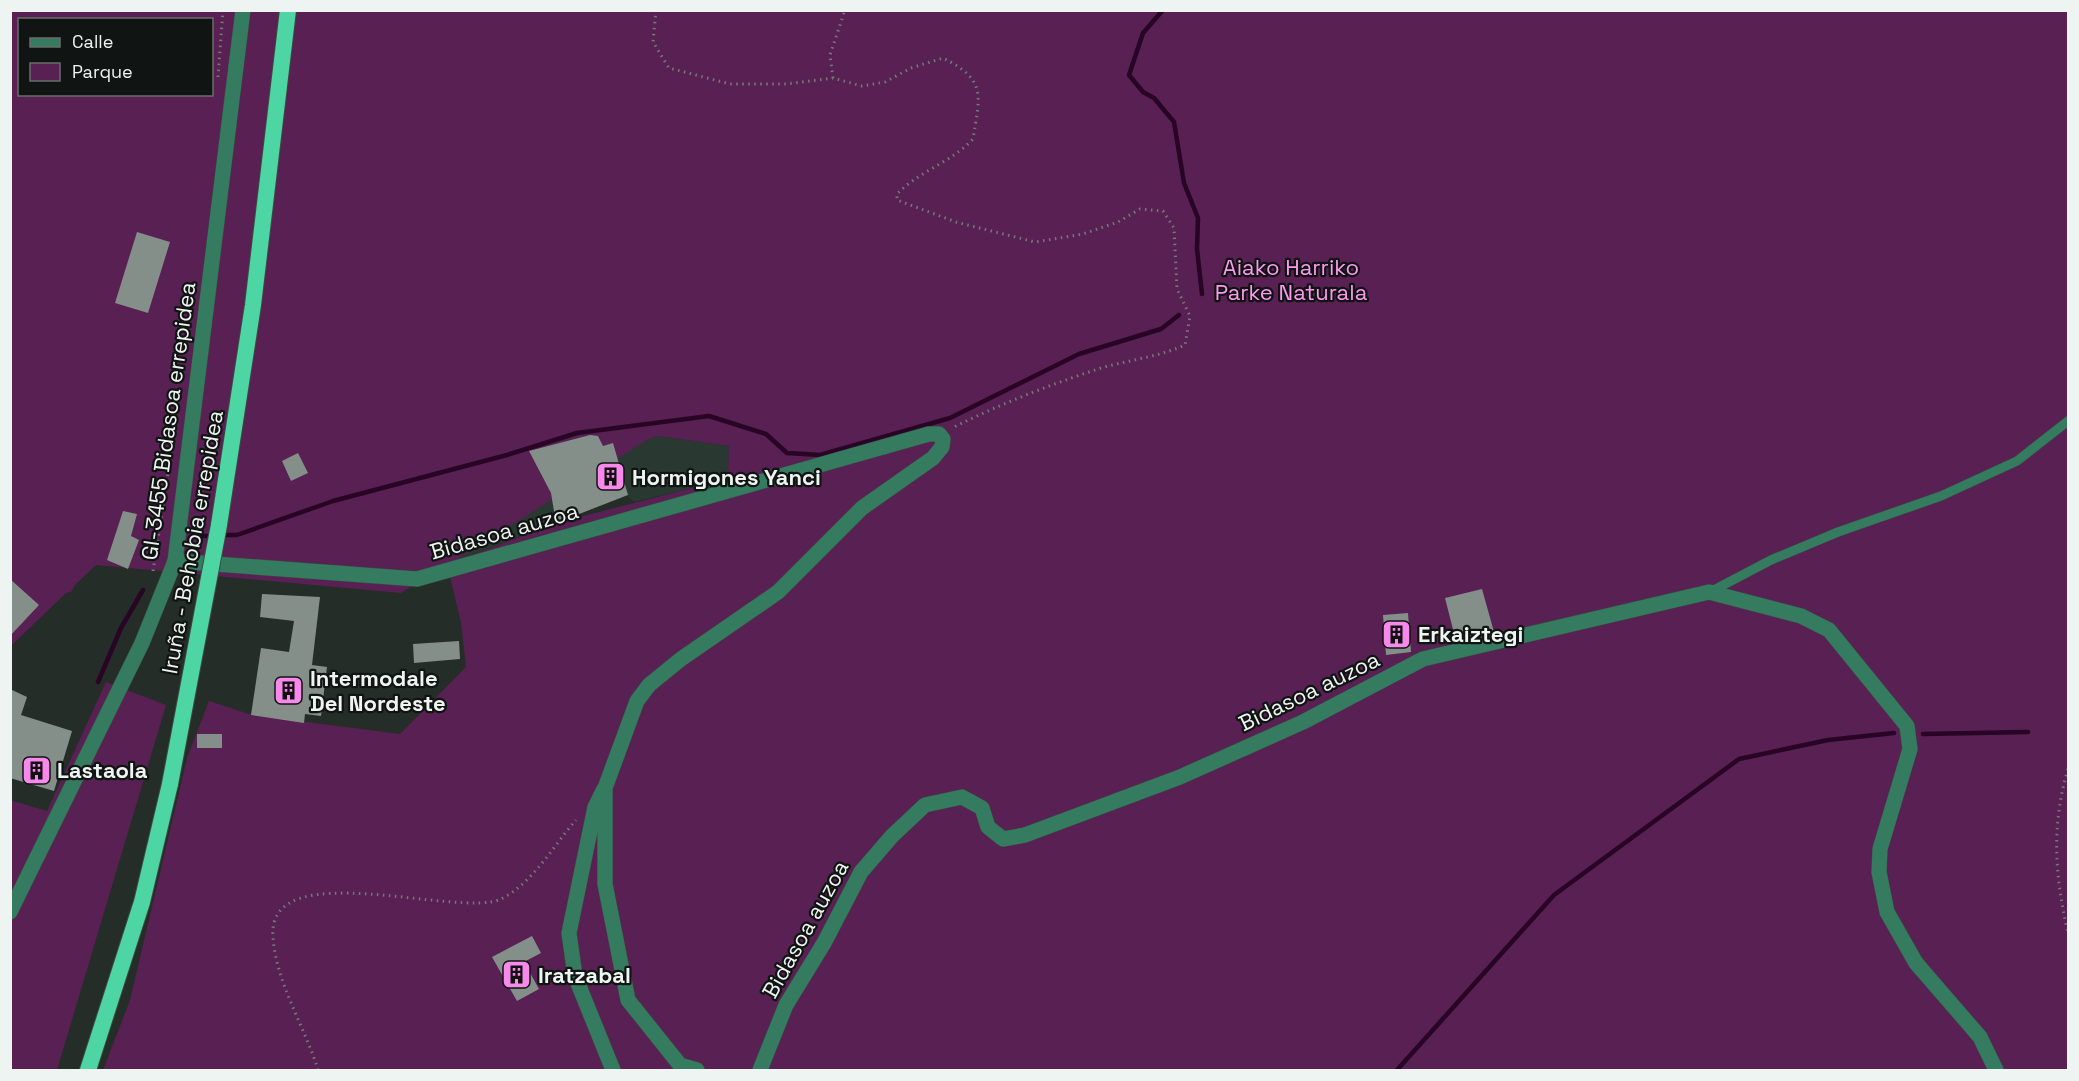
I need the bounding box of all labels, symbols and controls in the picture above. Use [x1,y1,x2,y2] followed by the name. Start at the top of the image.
[18,18,213,96] legend
[72,30,113,53] text: Calle
[72,60,133,83] text: Parque
[1215,253,1368,306] park label: Aiako Harriko Parke Naturala
[135,280,201,562] street label: GI-3455 Bidasoa errepidea
[155,408,229,676] street label: Iruña - Behobia errepidea
[595,461,627,493] building icon: Hormigones Yanci
[632,463,821,491] place label: Hormigones Yanci
[426,496,582,566] street label: Bidasoa auzoa
[1381,618,1413,650] building icon: Erkaiztegi
[1418,620,1523,648] place label: Erkaiztegi
[1234,645,1384,737] street label: Bidasoa auzoa
[310,664,446,717] place label: Intermodale Del Nordeste
[273,675,305,707] building icon: Intermodale Del Nordeste
[20,754,52,786] building icon: Lastaola
[57,756,148,784] place label: Lastaola
[756,855,855,1003] street label: Bidasoa auzoa
[501,959,533,991] building icon: Iratzabal
[538,961,631,989] place label: Iratzabal

